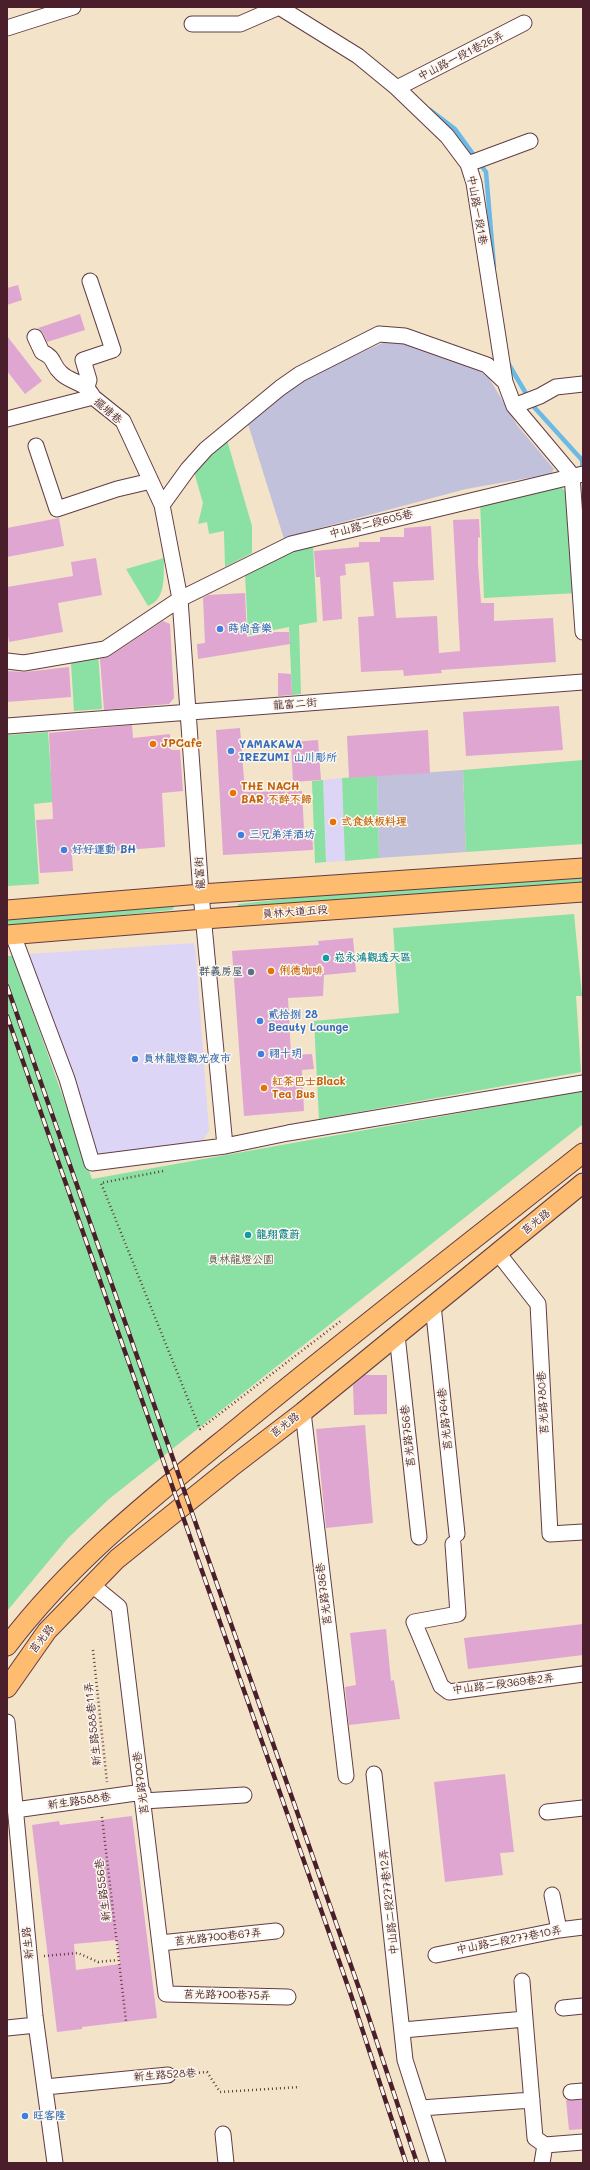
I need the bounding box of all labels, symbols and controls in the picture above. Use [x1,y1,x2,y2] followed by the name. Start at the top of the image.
[416,29,506,83] street label: 中山路一段1巷26弄
[464,174,490,246] street label: 中山路一段1巷
[91,395,125,427] street label: 擺塘巷
[328,507,414,541] street label: 中山路二段605巷
[228,622,272,636] place label: 蒔尚音樂
[215,624,225,634] marker: 蒔尚音樂
[273,696,317,712] street label: 龍富二街
[161,737,202,751] place label: JPCafe
[239,738,337,764] place label: YAMAKAWA IREZUMI 山川彫所
[148,739,158,749] marker: JPCafe
[226,746,236,756] marker: YAMAKAWA IREZUMI 山川彫所
[241,780,312,806] place label: THE NACH BAR 不醉不歸
[228,788,238,798] marker: THE NACH BAR 不醉不歸
[341,815,407,829] place label: 弎食鉄板料理
[328,817,338,827] marker: 弎食鉄板料理
[249,828,315,842] place label: 三兄弟洋酒坊
[236,830,246,840] marker: 三兄弟洋酒坊
[72,843,136,857] place label: 好好運動 BH
[59,845,69,855] marker: 好好運動 BH
[192,856,208,890] street label: 龍富街
[262,903,328,921] street label: 員林大道五段
[334,951,411,965] place label: 崧永鴻觀透天區
[321,953,331,963] marker: 崧永鴻觀透天區
[279,964,323,978] place label: 俐德咖啡
[199,965,243,979] place label: 群義房屋
[266,966,276,976] marker: 俐德咖啡
[246,967,256,977] marker: 群義房屋
[268,1008,349,1034] place label: 貳拾捌 28 Beauty Lounge
[255,1016,265,1026] marker: 貳拾捌 28 Beauty Lounge
[269,1047,302,1061] place label: 祤十玥
[256,1049,266,1059] marker: 祤十玥
[143,1052,231,1066] place label: 員林龍燈觀光夜市
[130,1054,140,1064] marker: 員林龍燈觀光夜市
[272,1075,346,1101] place label: 紅茶巴士Black Tea Bus
[259,1083,269,1093] marker: 紅茶巴士Black Tea Bus
[519,1206,553,1238] street label: 莒光路
[256,1228,300,1242] place label: 龍翔霞蔚
[243,1230,253,1240] marker: 龍翔霞蔚
[208,1253,274,1267] park label: 員林龍燈公園
[535,1371,551,1435] street label: 莒光路780巷
[435,1387,455,1451] street label: 莒光路764巷
[398,1404,418,1468] street label: 莒光路756巷
[268,1410,302,1440] street label: 莒光路
[314,1562,334,1626] street label: 莒光路736巷
[27,1622,57,1656] street label: 莒光路
[451,1671,555,1697] street label: 中山路二段369巷2弄
[82,1681,104,1767] street label: 新生路588巷11弄
[131,1751,151,1815] street label: 莒光路700巷
[47,1790,111,1812] street label: 新生路588巷
[377,1848,401,1956] street label: 中山路二段277巷12弄
[93,1858,113,1922] street label: 新生路556巷
[455,1923,563,1957] street label: 中山路二段277巷10弄
[20,1926,36,1960] street label: 新生路
[174,1926,262,1948] street label: 莒光路700巷67弄
[183,1988,271,2002] street label: 莒光路700巷75弄
[133,2066,197,2084] street label: 新生路528巷
[33,2109,66,2123] place label: 旺客隆
[20,2111,30,2121] marker: 旺客隆

